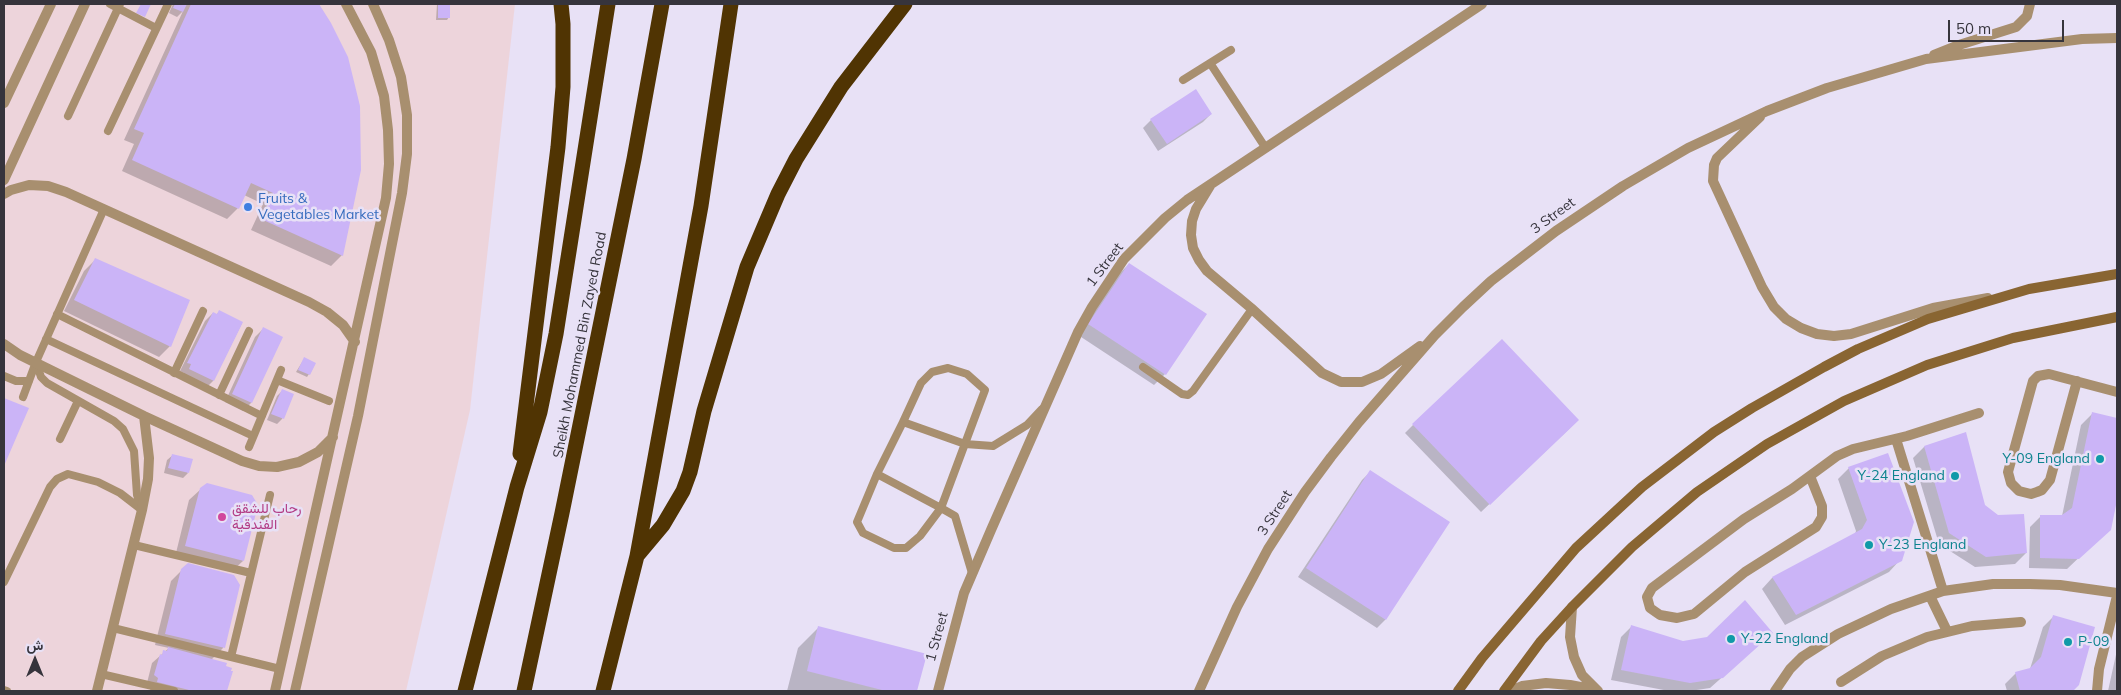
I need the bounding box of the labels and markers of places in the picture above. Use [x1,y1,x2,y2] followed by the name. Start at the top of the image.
[258,191,379,223] place label: Fruits & Vegetables Market
[242,201,254,213] marker: Fruits & Vegetables Market
[2003,451,2090,467] place label: Y-09 England
[2094,453,2106,465] marker: Y-09 England
[1858,468,1945,484] place label: Y-24 England
[1949,470,1961,482] marker: Y-24 England
[232,501,302,534] place label: رحاب للشقق الفندقية
[216,511,228,523] marker: رحاب للشقق الفندقية
[1879,537,1966,553] place label: Y-23 England
[1863,539,1875,551] marker: Y-23 England
[1741,631,1828,647] place label: Y-22 England
[1725,633,1737,645] marker: Y-22 England
[2078,634,2109,650] place label: P-09
[2062,636,2074,648] marker: P-09

